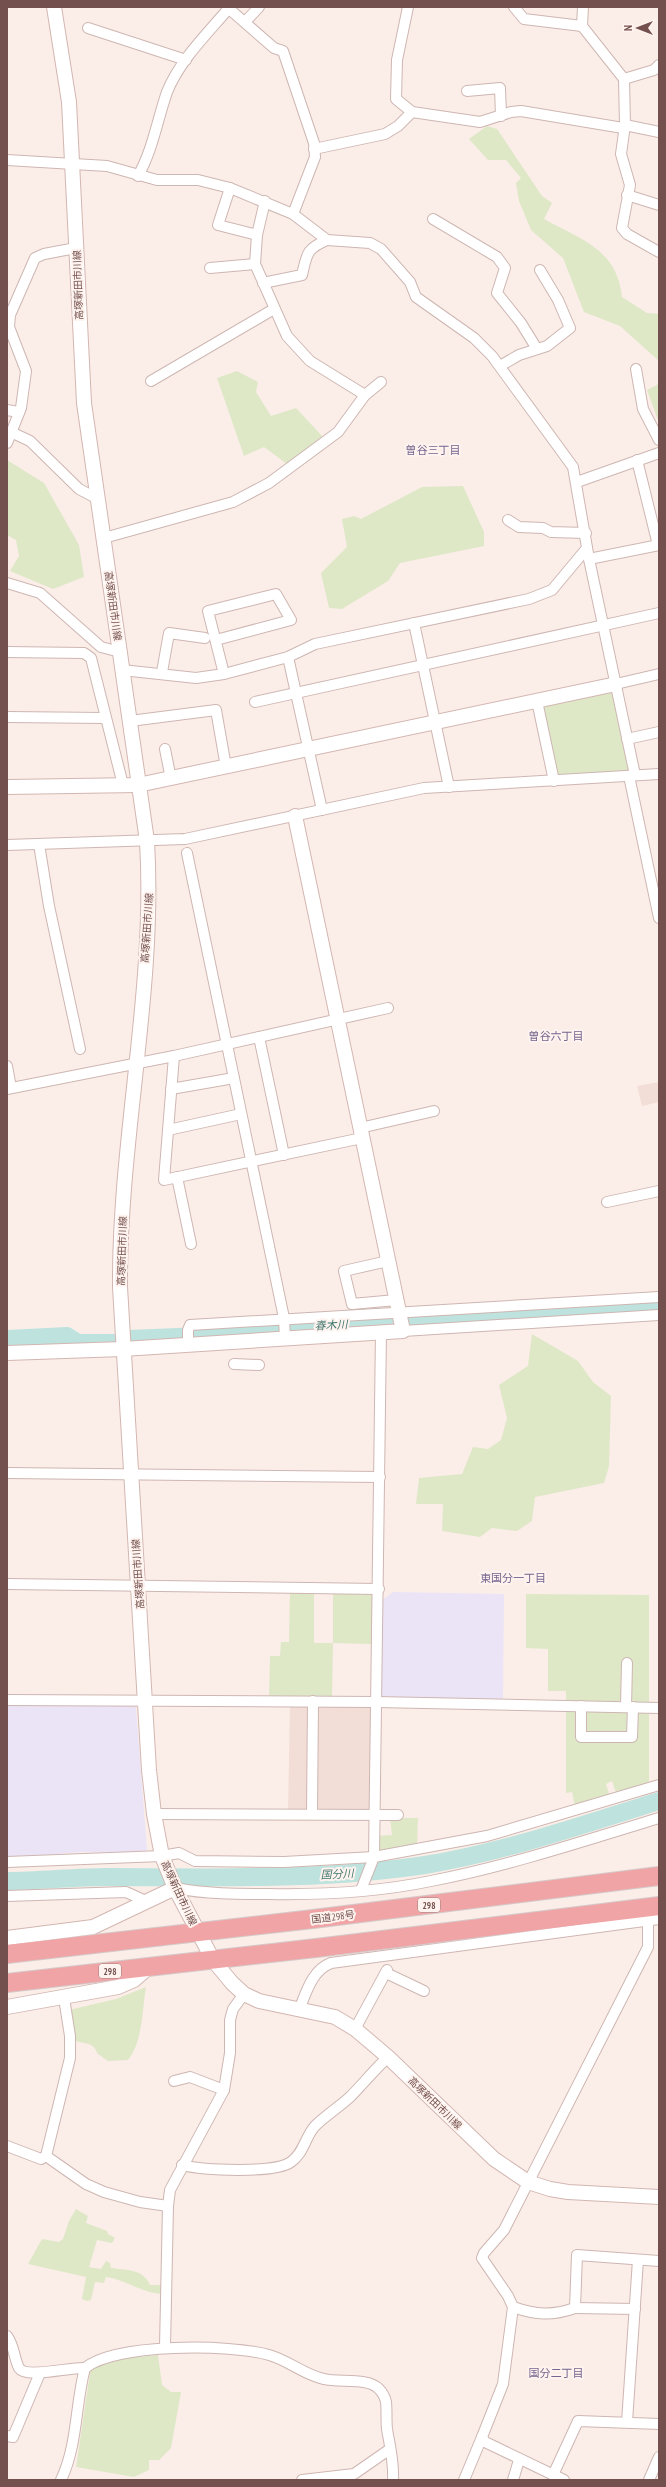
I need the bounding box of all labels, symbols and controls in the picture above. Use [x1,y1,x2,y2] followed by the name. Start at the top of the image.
[618,8,658,48] north arrow
[621,25,635,31] text: N
[70,250,86,320] street label: 高塚新田市川線
[406,443,461,457] district label: 曽谷三丁目
[102,570,124,642] street label: 高塚新田市川線
[138,893,156,963] street label: 高塚新田市川線
[529,1029,584,1043] district label: 曽谷六丁目
[114,1216,130,1286] street label: 高塚新田市川線
[314,1317,349,1333] water label: 春木川
[129,1539,147,1609] street label: 高塚新田市川線
[480,1571,546,1585] district label: 東国分一丁目
[158,1859,200,1927] street label: 高塚新田市川線
[320,1866,355,1882] water label: 国分川
[418,1898,440,1912] road number: 298
[311,1908,355,1926] street label: 国道298号
[99,1964,121,1978] road number: 298
[405,2074,465,2132] street label: 高塚新田市川線
[529,2366,584,2380] district label: 国分二丁目

